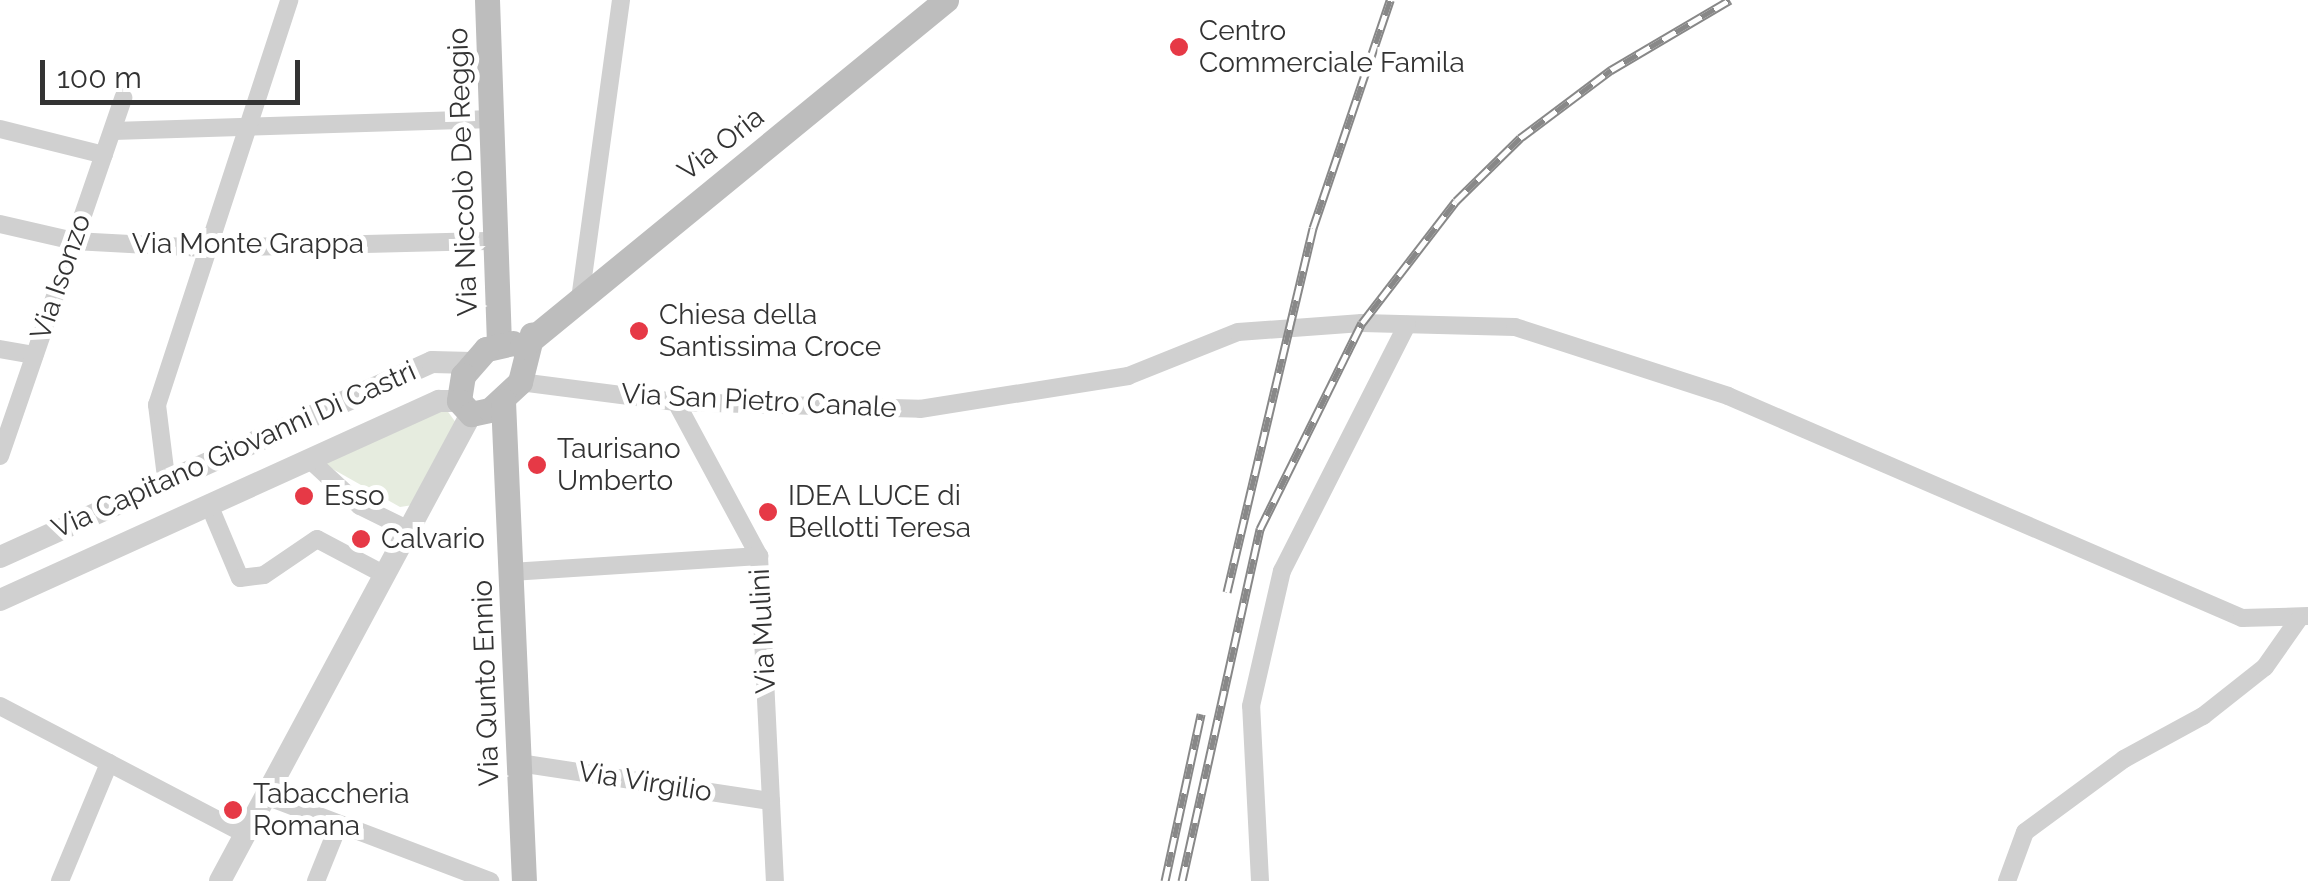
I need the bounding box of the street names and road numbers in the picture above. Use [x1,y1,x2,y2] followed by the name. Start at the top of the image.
[441,27,485,317] street label: Via Niccolò De Reggio
[671,100,771,188] street label: Via Oria
[24,210,98,344] street label: Via Isonzo
[132,227,364,261] street label: Via Monte Grappa
[47,354,421,546] street label: Via Capitano Giovanni Di Castri
[620,377,898,425] street label: Via San Pietro Canale
[743,568,783,694] street label: Via Mulini
[466,579,506,787] street label: Via Qunto Ennio
[575,755,715,809] street label: Via Virgilio

